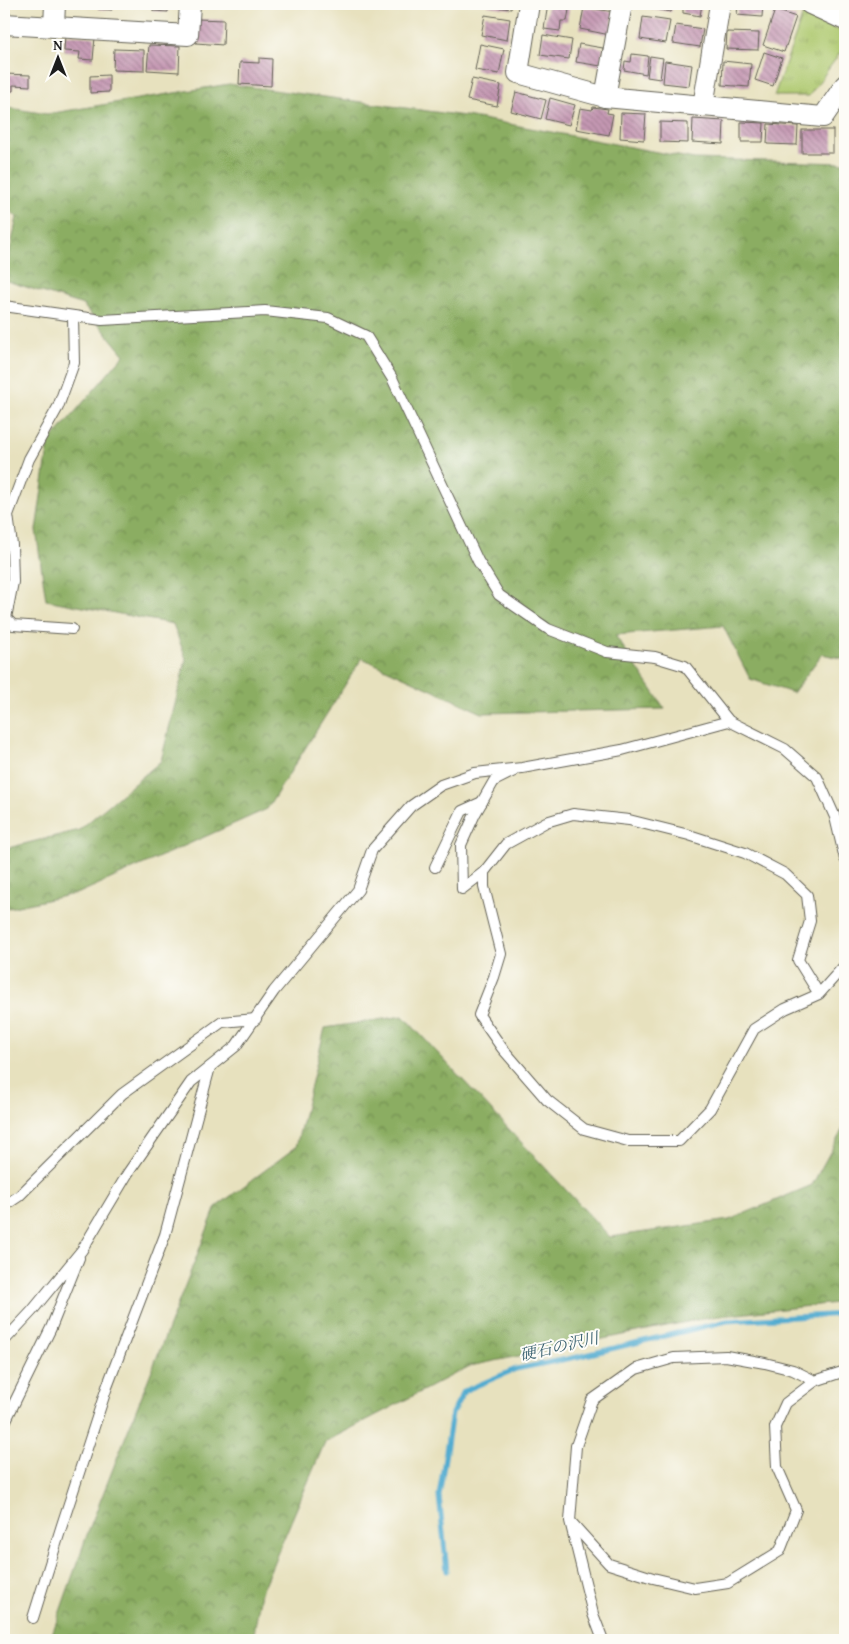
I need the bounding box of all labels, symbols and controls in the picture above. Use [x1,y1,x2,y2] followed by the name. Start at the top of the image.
[32,32,82,82] north arrow
[53,35,63,55] text: N
[517,1325,603,1367] water label: 硬石の沢川

